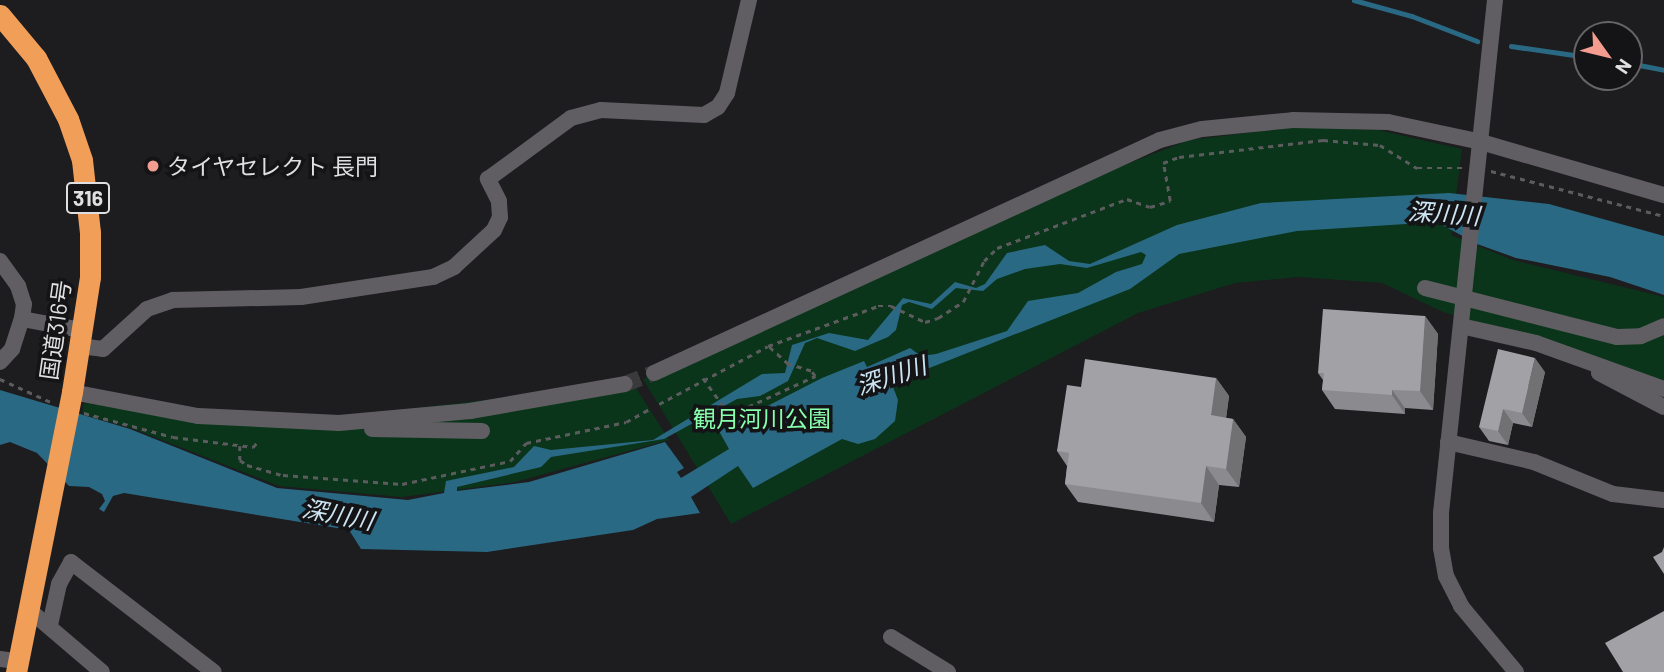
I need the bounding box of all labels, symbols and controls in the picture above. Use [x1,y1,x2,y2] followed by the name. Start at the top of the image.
[1573,21,1643,91] north arrow
[1611,55,1637,79] text: N
[167,152,379,180] place label: タイヤセレクト 長門
[145,158,161,174] marker: タイヤセレクト 長門
[65,180,111,216] road number: 316
[1407,196,1481,230] water label: 深川川
[34,278,76,382] street label: 国道316号
[852,350,930,400] water label: 深川川
[693,404,831,432] park label: 観月河川公園
[300,493,376,535] water label: 深川川

